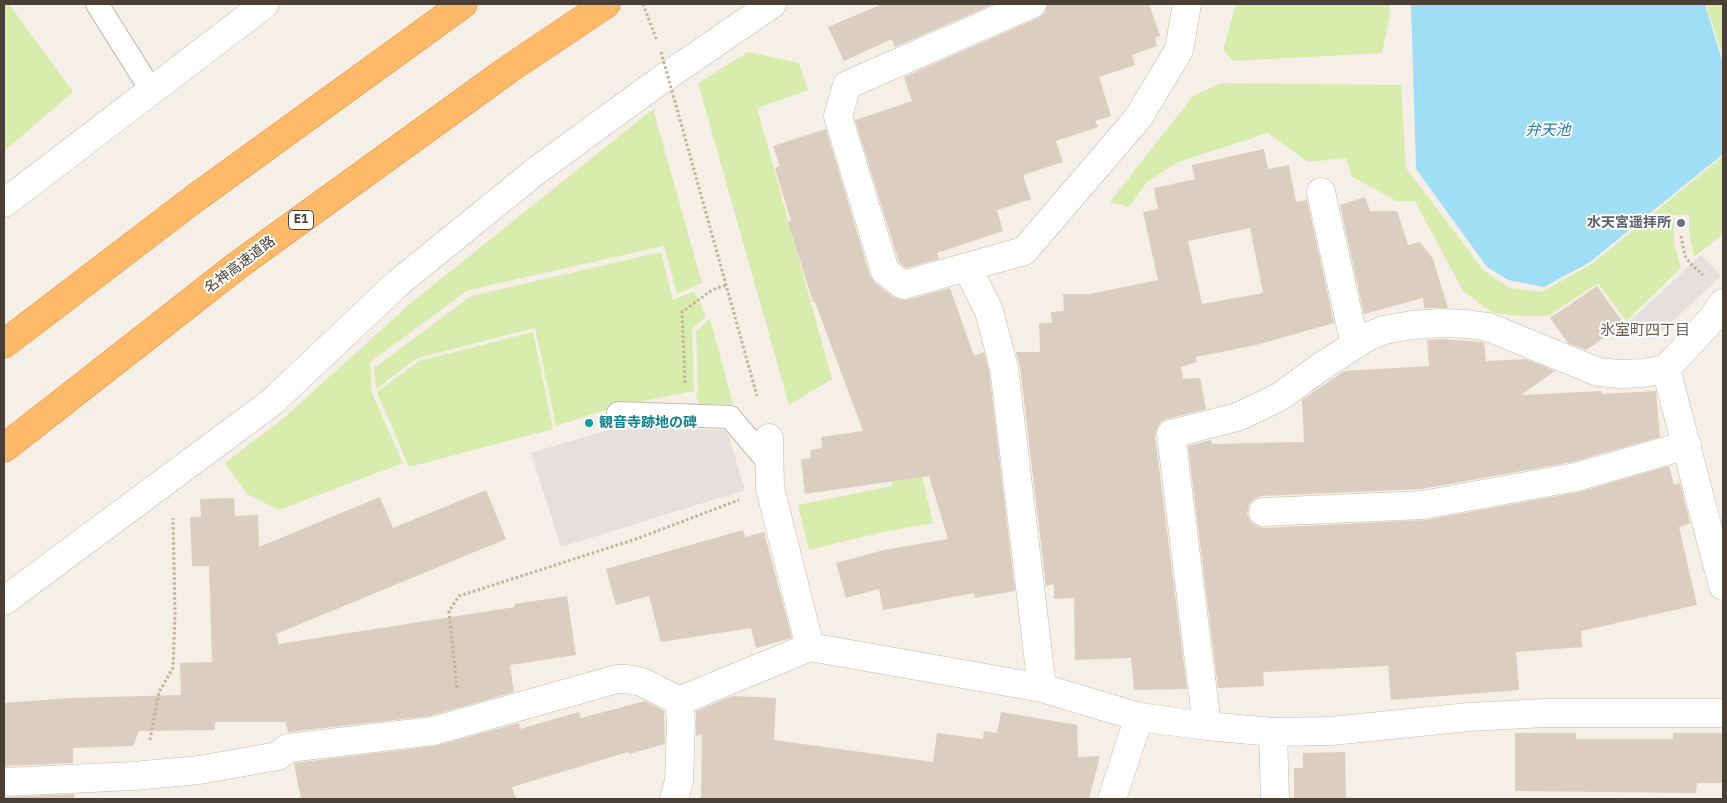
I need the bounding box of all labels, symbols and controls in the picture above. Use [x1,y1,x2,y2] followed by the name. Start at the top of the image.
[1526,122,1570,140] water label: 弁天池
[288,210,314,230] road number: E1
[1587,215,1671,231] place label: 水天宮遥拝所
[1675,217,1687,229] marker: 水天宮遥拝所
[201,233,279,297] street label: 名神高速道路
[1600,322,1690,340] district label: 氷室町四丁目
[599,415,697,431] place label: 観音寺跡地の碑
[583,417,595,429] marker: 観音寺跡地の碑

